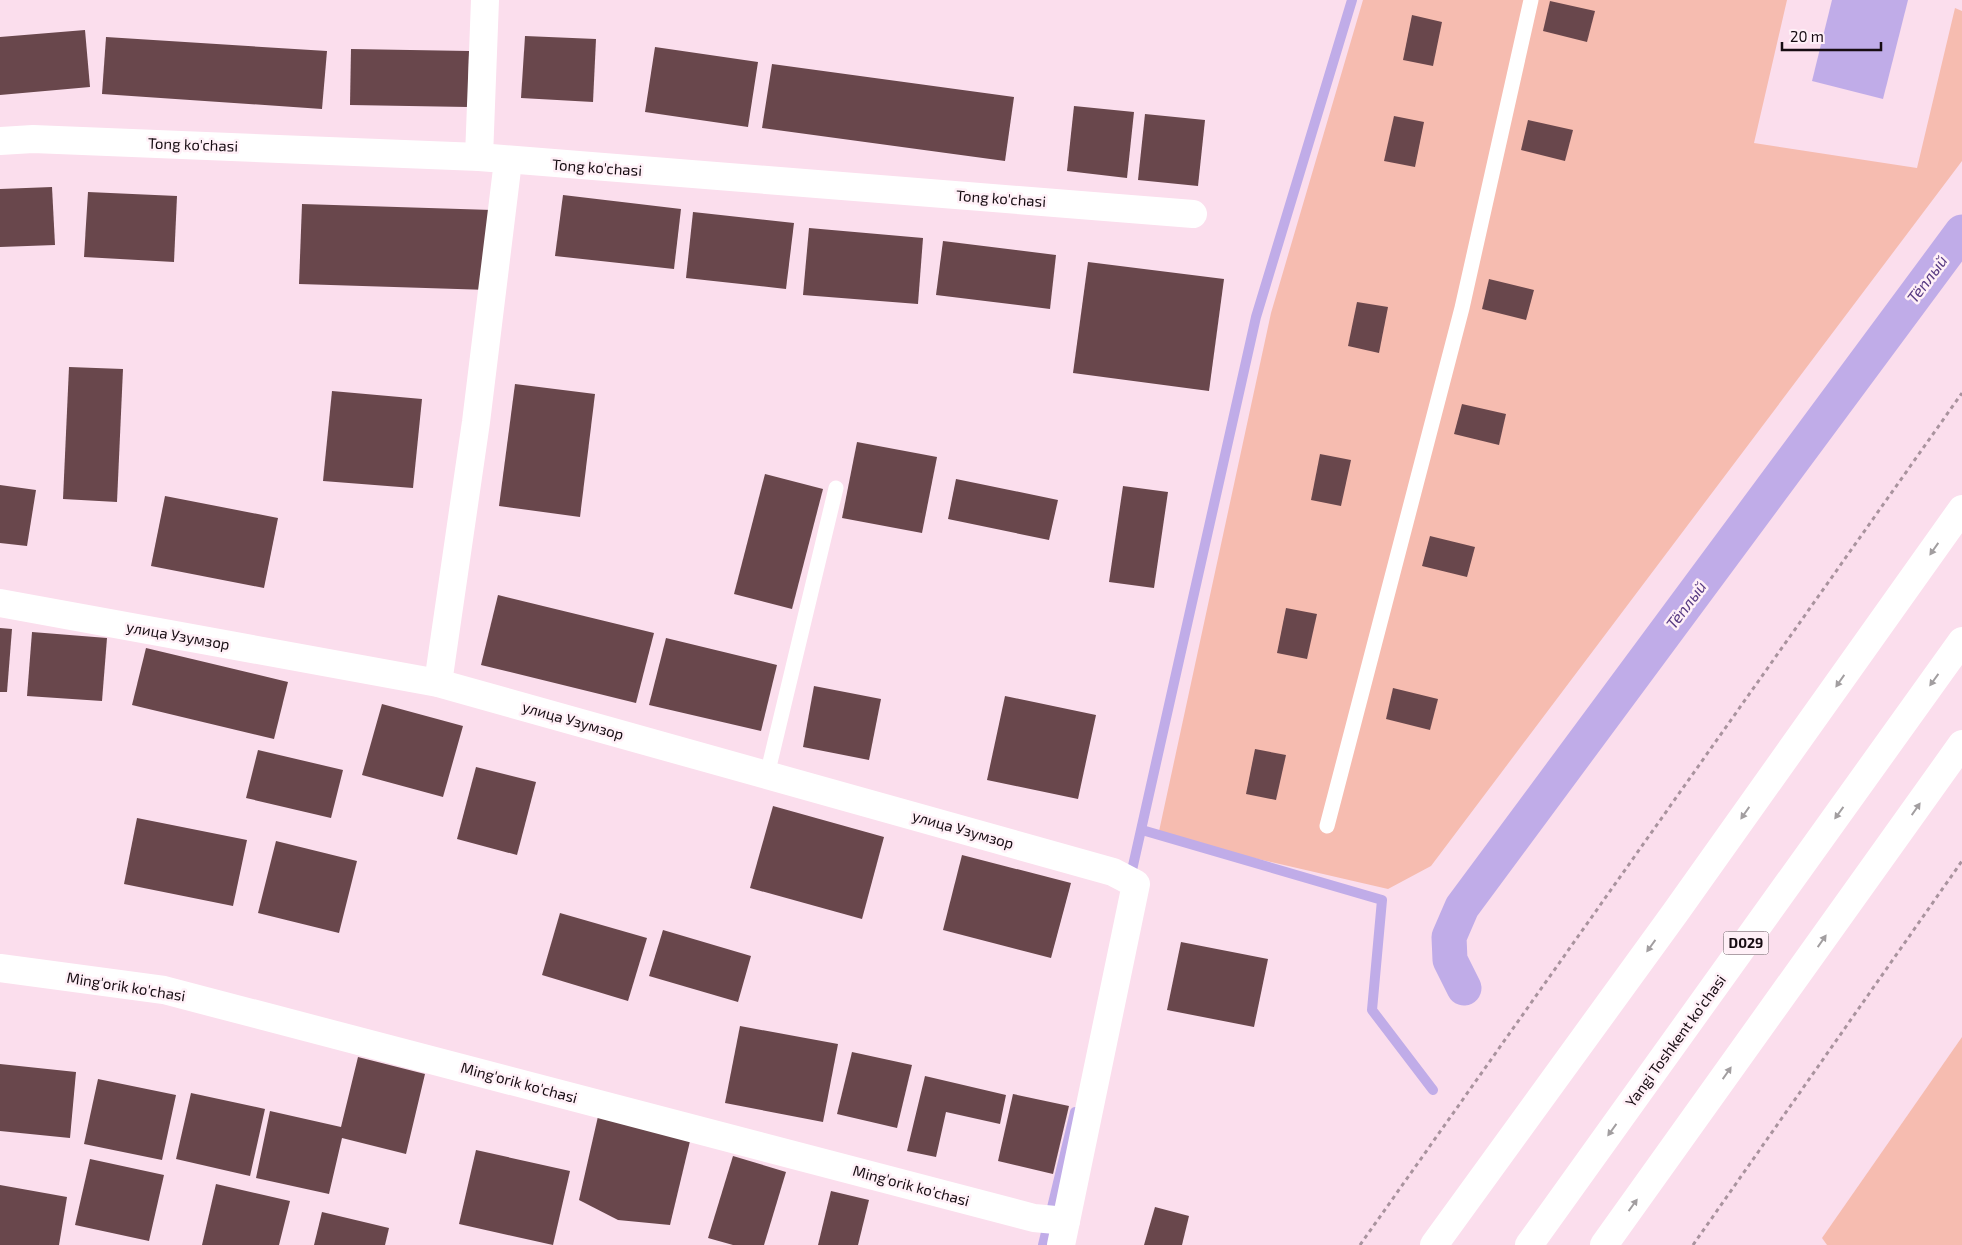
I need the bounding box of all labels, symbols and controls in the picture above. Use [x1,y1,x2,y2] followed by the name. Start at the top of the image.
[1782,20,1881,52] scale bar
[1790,27,1824,45] text: 20 m
[148,133,238,155] street label: Tong ko'chasi
[551,155,643,179] street label: Tong ko'chasi
[955,186,1047,210] street label: Tong ko'chasi
[1902,251,1951,306] water label: Тёплый
[1929,542,1939,555] one-way arrow
[1661,577,1710,632] water label: Тёплый
[125,617,231,654] street label: улица Узумзор
[1929,673,1939,687] one-way arrow
[1834,674,1845,687] one-way arrow
[520,697,626,744] street label: улица Узумзор
[1911,802,1921,816] one-way arrow
[910,806,1016,853] street label: улица Узумзор
[1834,806,1844,819] one-way arrow
[1740,807,1750,820] one-way arrow
[1724,931,1768,954] road number: D029
[1817,934,1827,948] one-way arrow
[1646,939,1656,952] one-way arrow
[65,968,187,1004] street label: Ming'orik ko'chasi
[1621,971,1729,1110] street label: Yangi Toshkent ko‘chasi
[459,1058,580,1106] street label: Ming'orik ko'chasi
[1722,1067,1732,1080] one-way arrow
[1607,1123,1617,1137] one-way arrow
[851,1161,972,1209] street label: Ming'orik ko'chasi
[1628,1199,1638,1212] one-way arrow

